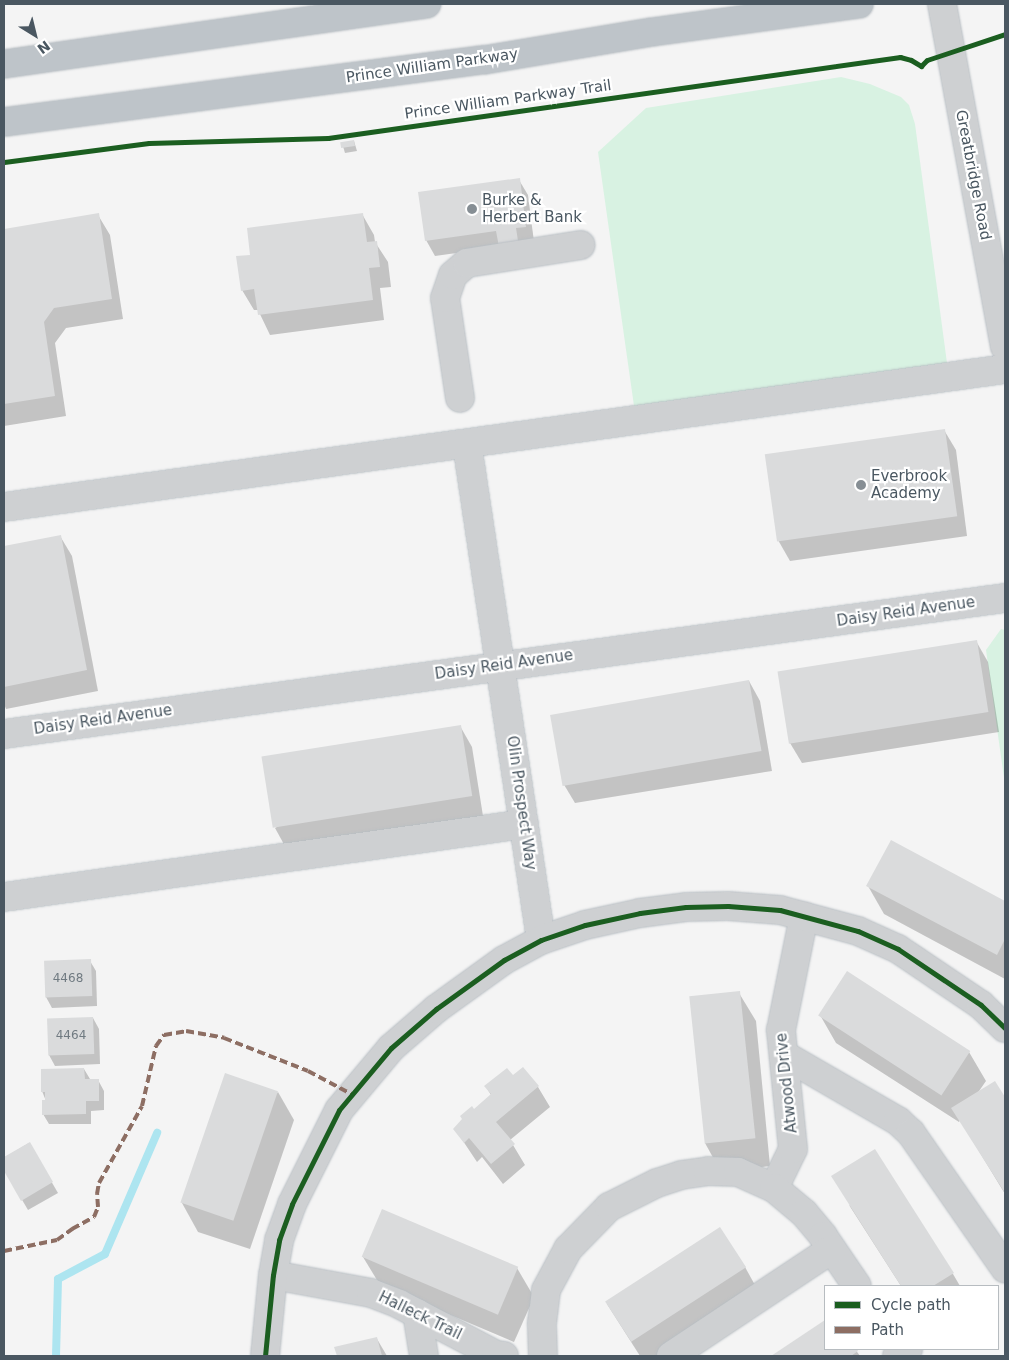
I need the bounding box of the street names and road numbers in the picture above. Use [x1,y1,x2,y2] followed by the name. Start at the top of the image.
[345,45,519,87] street label: Prince William Parkway
[403,77,613,123] street label: Prince William Parkway Trail
[952,108,994,242] street label: Greatbridge Road
[836,593,976,631] street label: Daisy Reid Avenue
[434,646,574,684] street label: Daisy Reid Avenue
[33,701,173,739] street label: Daisy Reid Avenue
[503,735,539,871] street label: Olin Prospect Way
[773,1032,801,1134] street label: Atwood Drive
[375,1288,465,1344] street label: Halleck Trail

